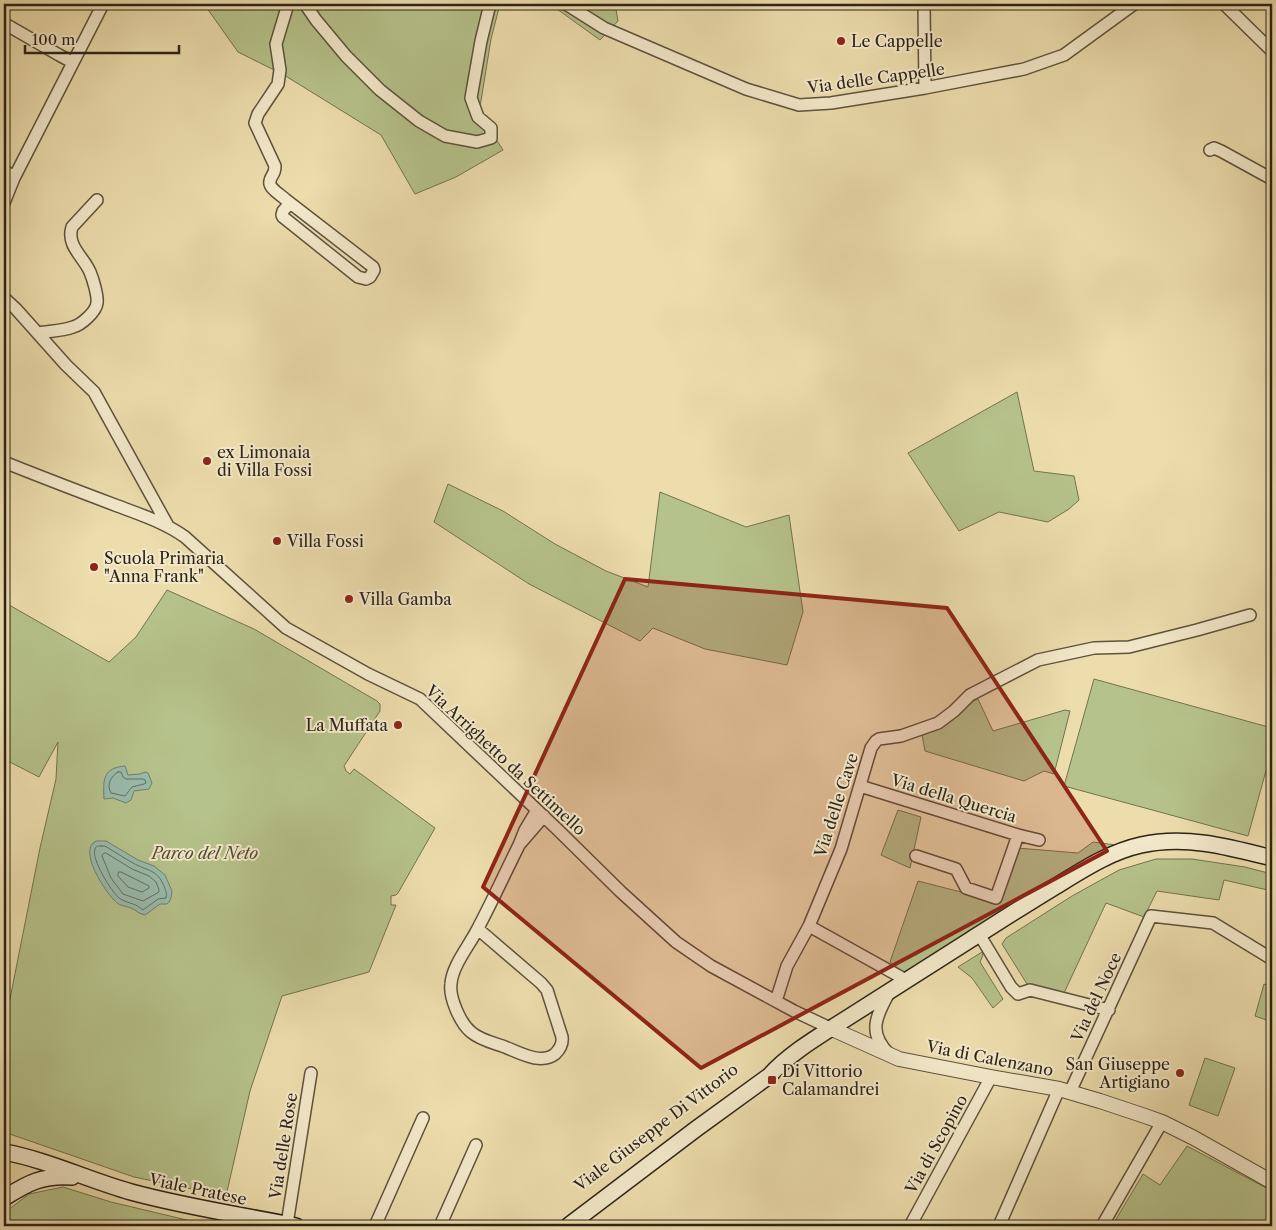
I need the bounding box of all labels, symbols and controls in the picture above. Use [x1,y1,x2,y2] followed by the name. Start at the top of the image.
[25,22,179,54] scale bar
[32,30,75,49] text: 100 m
[851,31,943,51] place label: Le Cappelle
[835,35,847,47] marker: Le Cappelle
[805,58,946,98] street label: Via delle Cappelle
[217,442,312,480] place label: ex Limonaia di Villa Fossi
[201,455,213,467] marker: ex Limonaia di Villa Fossi
[286,531,364,551] place label: Villa Fossi
[271,535,283,547] marker: Villa Fossi
[104,548,225,586] place label: Scuola Primaria "Anna Frank"
[88,561,100,573] marker: Scuola Primaria "Anna Frank"
[358,589,452,609] place label: Villa Gamba
[343,593,355,605] marker: Villa Gamba
[421,680,590,840] street label: Via Arrighetto da Settimello
[306,715,389,735] place label: La Muffata
[392,719,404,731] marker: La Muffata
[810,751,862,860] street label: Via delle Cave
[888,769,1020,827] street label: Via della Quercia
[150,843,258,863] park label: Parco del Neto
[1066,949,1125,1046] street label: Via del Noce
[924,1036,1055,1080] street label: Via di Calenzano
[1066,1054,1170,1092] place label: San Giuseppe Artigiano
[569,1059,742,1196] street label: Viale Giuseppe Di Vittorio
[782,1061,880,1099] place label: Di Vittorio Calamandrei
[1174,1067,1186,1079] marker: San Giuseppe Artigiano
[766,1074,778,1086] marker: Di Vittorio Calamandrei
[265,1091,301,1202] street label: Via delle Rose
[900,1091,972,1198] street label: Via di Scopino
[147,1169,249,1209] street label: Viale Pratese

